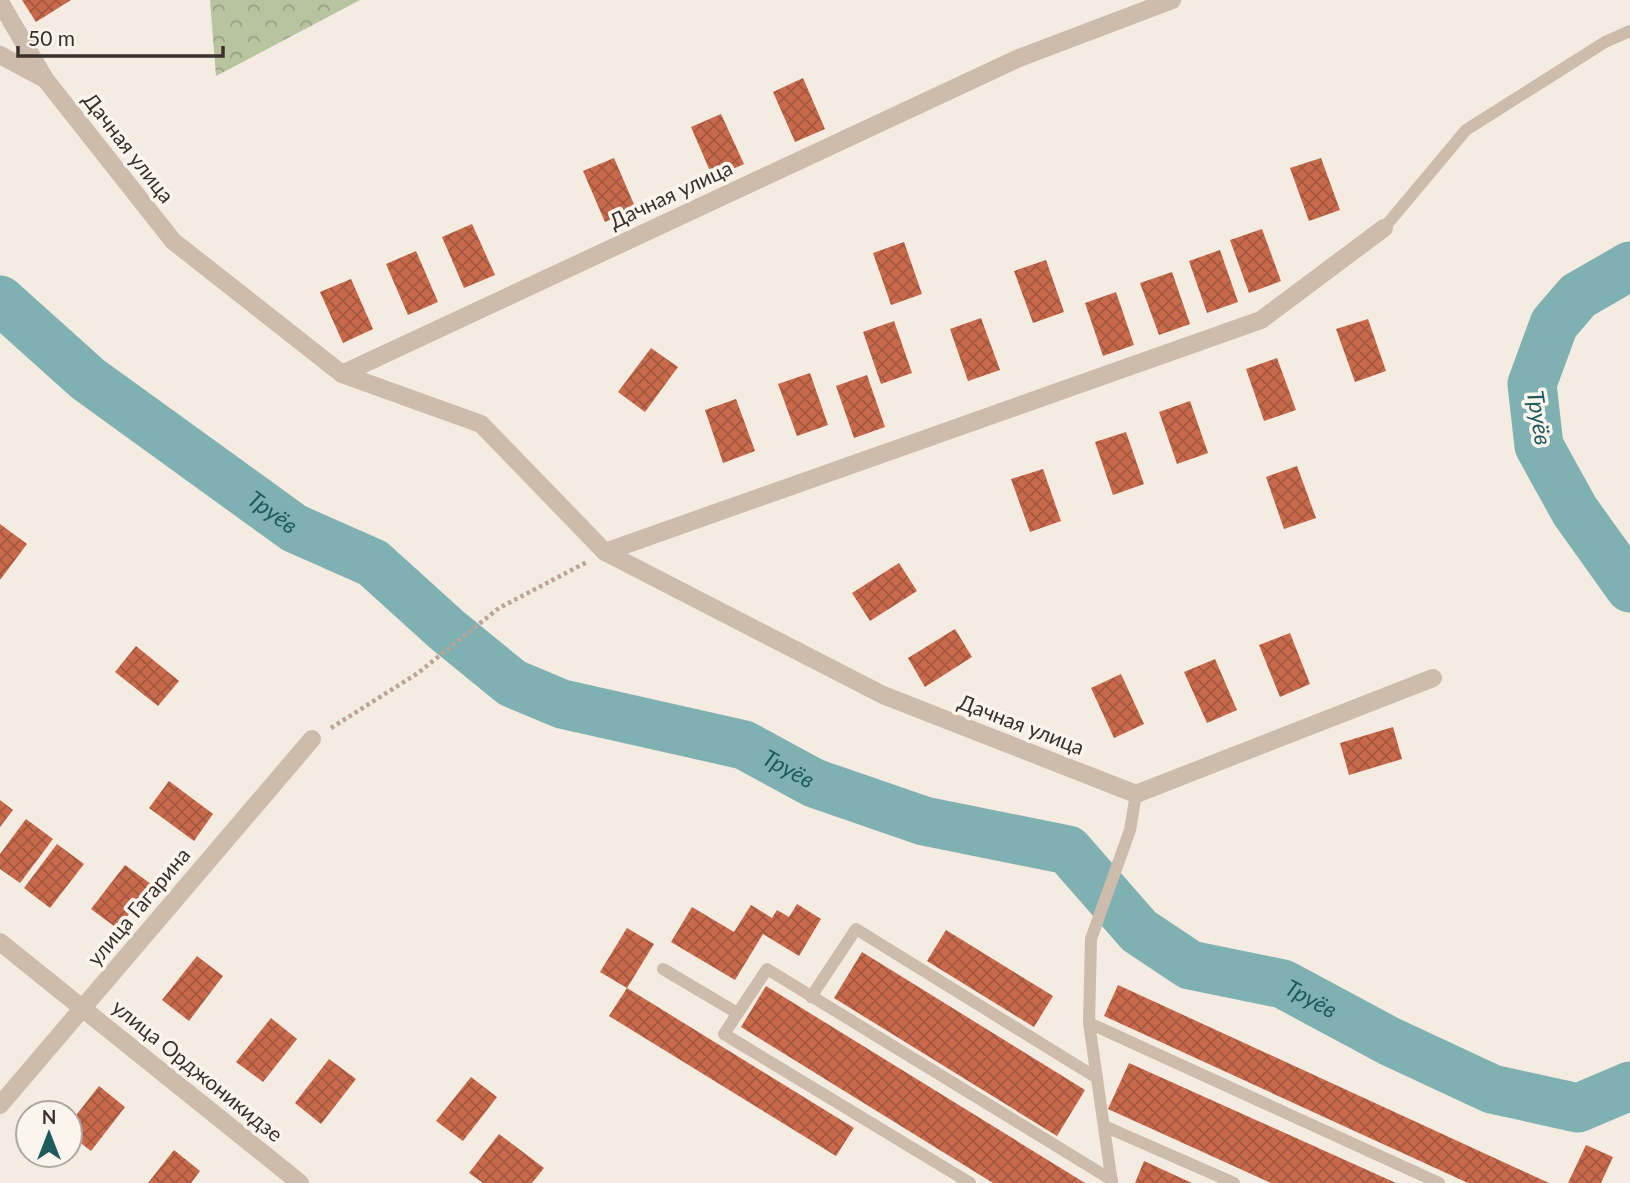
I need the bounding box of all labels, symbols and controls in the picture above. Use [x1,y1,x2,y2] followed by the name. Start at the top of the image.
[18,14,222,58] scale bar
[28,25,75,50] text: 50 m
[78,87,180,207] street label: Дачная улица
[605,154,736,233] street label: Дачная улица
[1522,389,1558,447] water label: Труёв
[243,484,304,539] water label: Труёв
[955,688,1088,759] street label: Дачная улица
[758,743,820,794] water label: Труёв
[81,842,194,970] street label: улица Гагарина
[1281,973,1342,1024] water label: Труёв
[108,993,288,1146] street label: улица Орджоникидзе
[14,1099,84,1169] north arrow
[42,1105,56,1128] text: N

